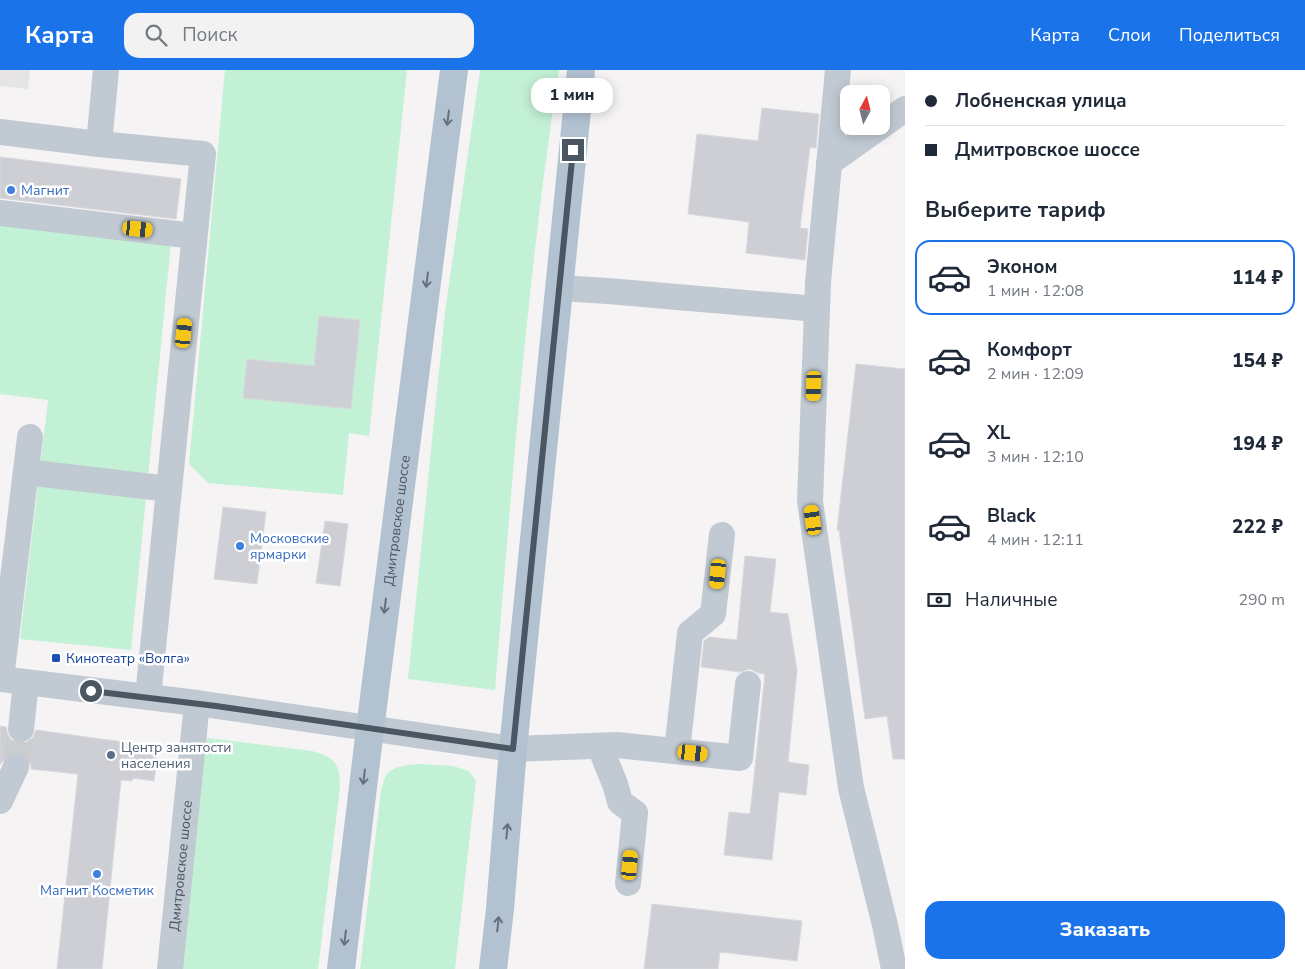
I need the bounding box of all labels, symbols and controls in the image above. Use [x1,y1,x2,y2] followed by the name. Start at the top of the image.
[124,13,474,58] search box
[25,19,94,51] text: Карта
[142,21,170,49] icon: search
[182,22,237,48] text: Поиск
[1030,23,1080,47] text: Карта
[1108,23,1151,47] text: Слои
[1179,23,1280,47] text: Поделиться
[532,78,614,112] callout: 1 мин
[549,84,595,106] text: 1 мин
[840,85,890,135] north arrow
[840,85,890,135] map controls
[955,88,1127,114] text: Лобненская улица
[442,110,452,126] one-way arrow
[955,137,1140,163] text: Дмитровское шоссе
[562,139,584,161] route end
[21,181,70,200] place label: Магнит
[5,184,17,196] marker: Магнит
[925,195,1106,225] text: Выберите тариф
[122,220,153,238] car
[987,254,1058,280] text: Эконом
[927,255,972,300] icon: car
[1232,265,1283,291] text: 114 ₽
[422,271,432,287] one-way arrow
[987,280,1084,302] text: 1 мин · 12:08
[174,317,193,349] car
[987,337,1072,363] text: Комфорт
[927,338,972,383] icon: car
[1232,348,1283,374] text: 154 ₽
[987,363,1084,385] text: 2 мин · 12:09
[805,371,822,401] car
[987,420,1010,446] text: XL
[927,421,972,466] icon: car
[1232,431,1283,457] text: 194 ₽
[987,446,1084,468] text: 3 мин · 12:10
[379,454,415,587] street label: Дмитровское шоссе
[987,503,1036,529] text: Black
[803,504,822,536] car
[927,504,972,549] icon: car
[1232,514,1283,540] text: 222 ₽
[250,529,329,564] place label: Московские ярмарки
[987,529,1084,551] text: 4 мин · 12:11
[234,540,246,552] marker: Московские ярмарки
[708,558,727,590] car
[925,586,953,614] icon: cash
[965,587,1058,613] text: Наличные
[1238,589,1285,611] text: 290 m
[380,597,390,613] one-way arrow
[66,649,190,668] place label: Кинотеатр «Волга»
[50,652,62,664] marker: Кинотеатр «Волга»
[80,680,102,702] route start
[121,738,231,773] place label: Центр занятости населения
[677,744,708,762] car
[105,749,117,761] marker: Центр занятости населения
[359,769,369,785] one-way arrow
[165,799,197,932] street label: Дмитровское шоссе
[502,823,512,839] one-way arrow
[621,849,638,881] car
[91,868,103,880] marker: Магнит Косметик
[40,881,155,900] place label: Магнит Косметик
[925,901,1285,959] button: Заказать
[493,916,503,932] one-way arrow
[340,930,350,946] one-way arrow

